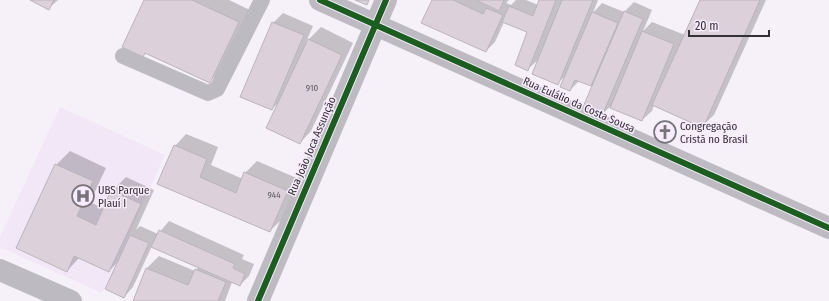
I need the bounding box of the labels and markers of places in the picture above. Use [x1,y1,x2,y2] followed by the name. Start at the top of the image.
[652,119,678,145] church icon: Congregação Cristã no Brasil
[680,120,748,146] place label: Congregação Cristã no Brasil
[70,183,96,209] hospital icon: UBS Parque PIauí I
[98,184,150,210] place label: UBS Parque PIauí I

